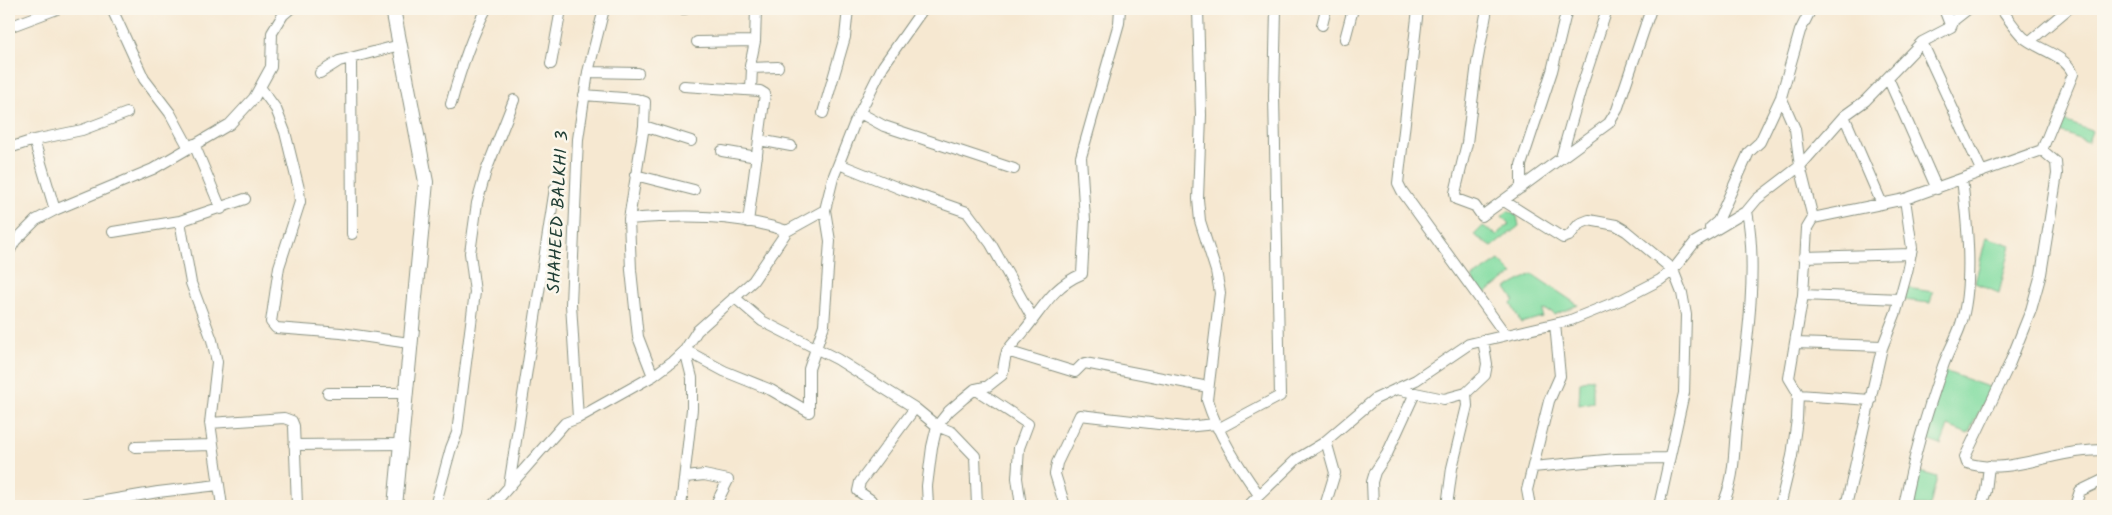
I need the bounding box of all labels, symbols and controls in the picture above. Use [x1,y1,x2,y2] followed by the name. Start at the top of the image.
[540,130,578,294] street label: SHAHEED BALKHI 3

